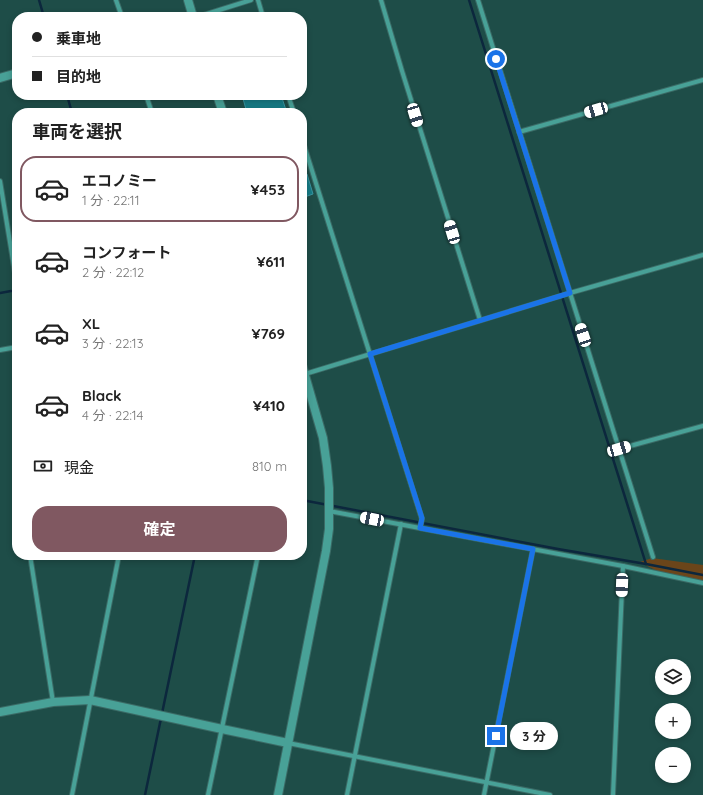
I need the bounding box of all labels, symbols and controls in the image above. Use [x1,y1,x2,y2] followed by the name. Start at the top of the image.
[56,29,101,48] text: 乗車地
[487,50,505,68] route start
[56,67,101,86] text: 目的地
[583,101,609,119] car
[406,102,424,128] car
[32,120,122,143] text: 車両を選択
[34,171,70,207] icon: car
[82,171,157,190] text: エコノミー
[251,180,285,199] text: ¥453
[82,192,139,208] text: 1 分 · 22:11
[443,219,461,245] car
[34,243,70,279] icon: car
[82,243,172,262] text: コンフォート
[256,252,285,271] text: ¥611
[82,264,144,280] text: 2 分 · 22:12
[82,314,100,333] text: XL
[34,315,70,351] icon: car
[574,322,592,348] car
[251,324,285,343] text: ¥769
[82,335,143,351] text: 3 分 · 22:13
[82,386,122,405] text: Black
[34,387,70,423] icon: car
[253,396,285,415] text: ¥410
[82,407,143,423] text: 4 分 · 22:14
[606,440,632,458] car
[32,455,54,477] icon: cash
[64,458,94,477] text: 現金
[252,458,287,474] text: 810 m
[32,506,287,552] button: 確定
[359,511,385,527] car
[616,573,628,597] car
[655,659,691,783] map controls
[655,659,691,695] button: layers
[655,703,691,739] button: +
[510,722,558,750] callout: 3 分
[487,727,505,745] route end
[522,728,546,744] text: 3 分
[655,747,691,783] button: −

